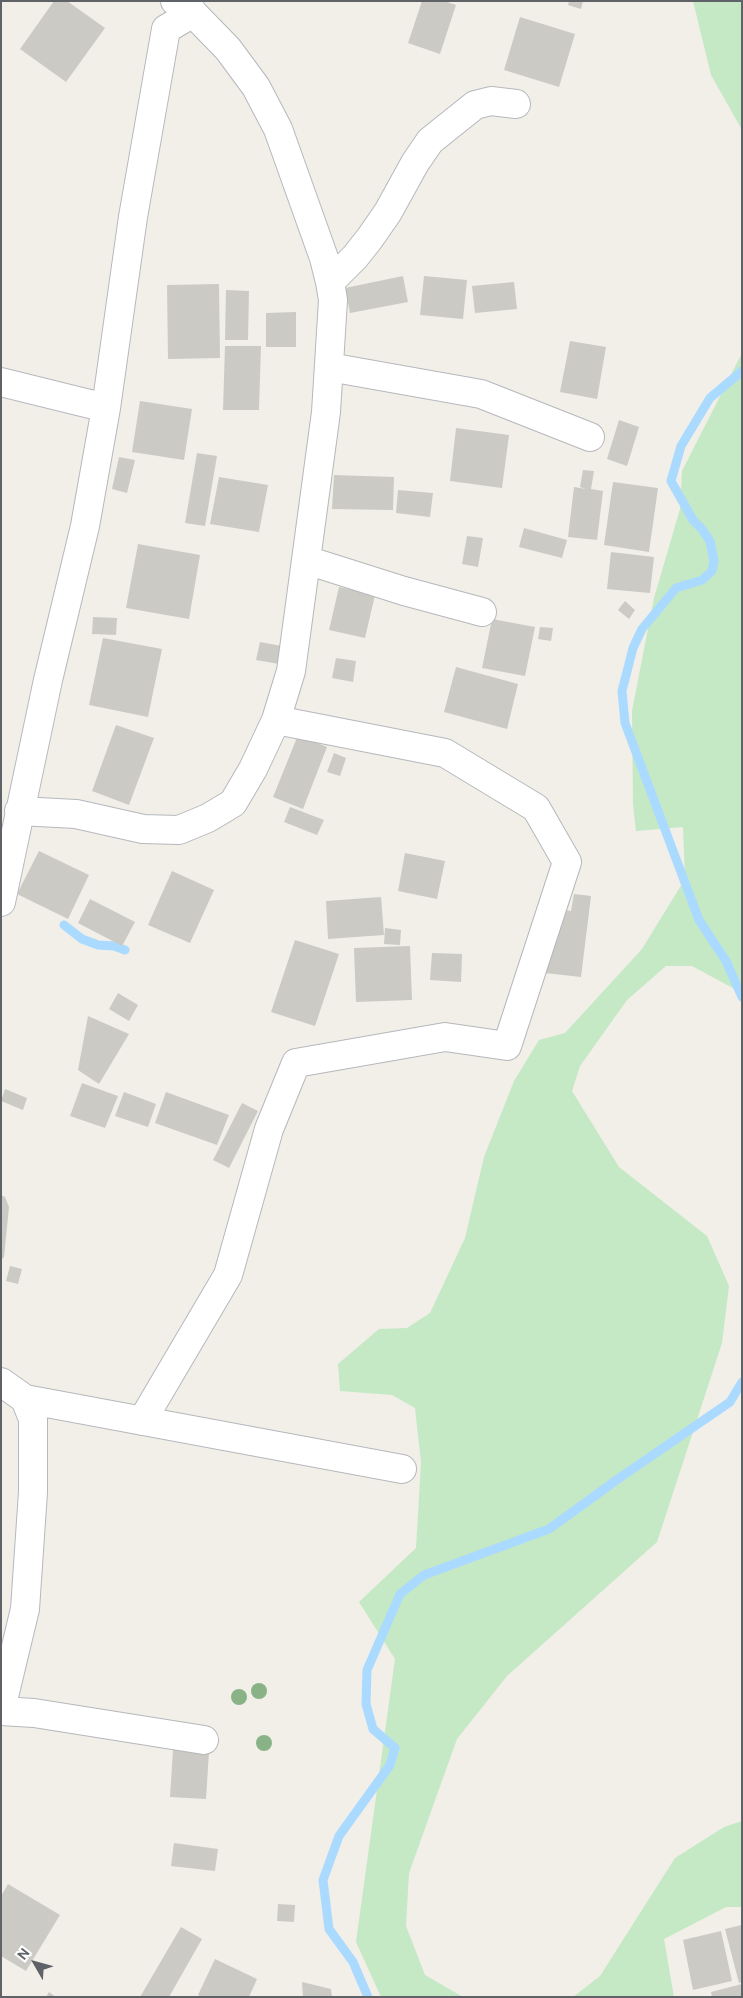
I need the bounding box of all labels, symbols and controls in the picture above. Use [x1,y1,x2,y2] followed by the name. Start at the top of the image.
[10,1938,60,1988] north arrow
[14,1945,33,1963] text: N

